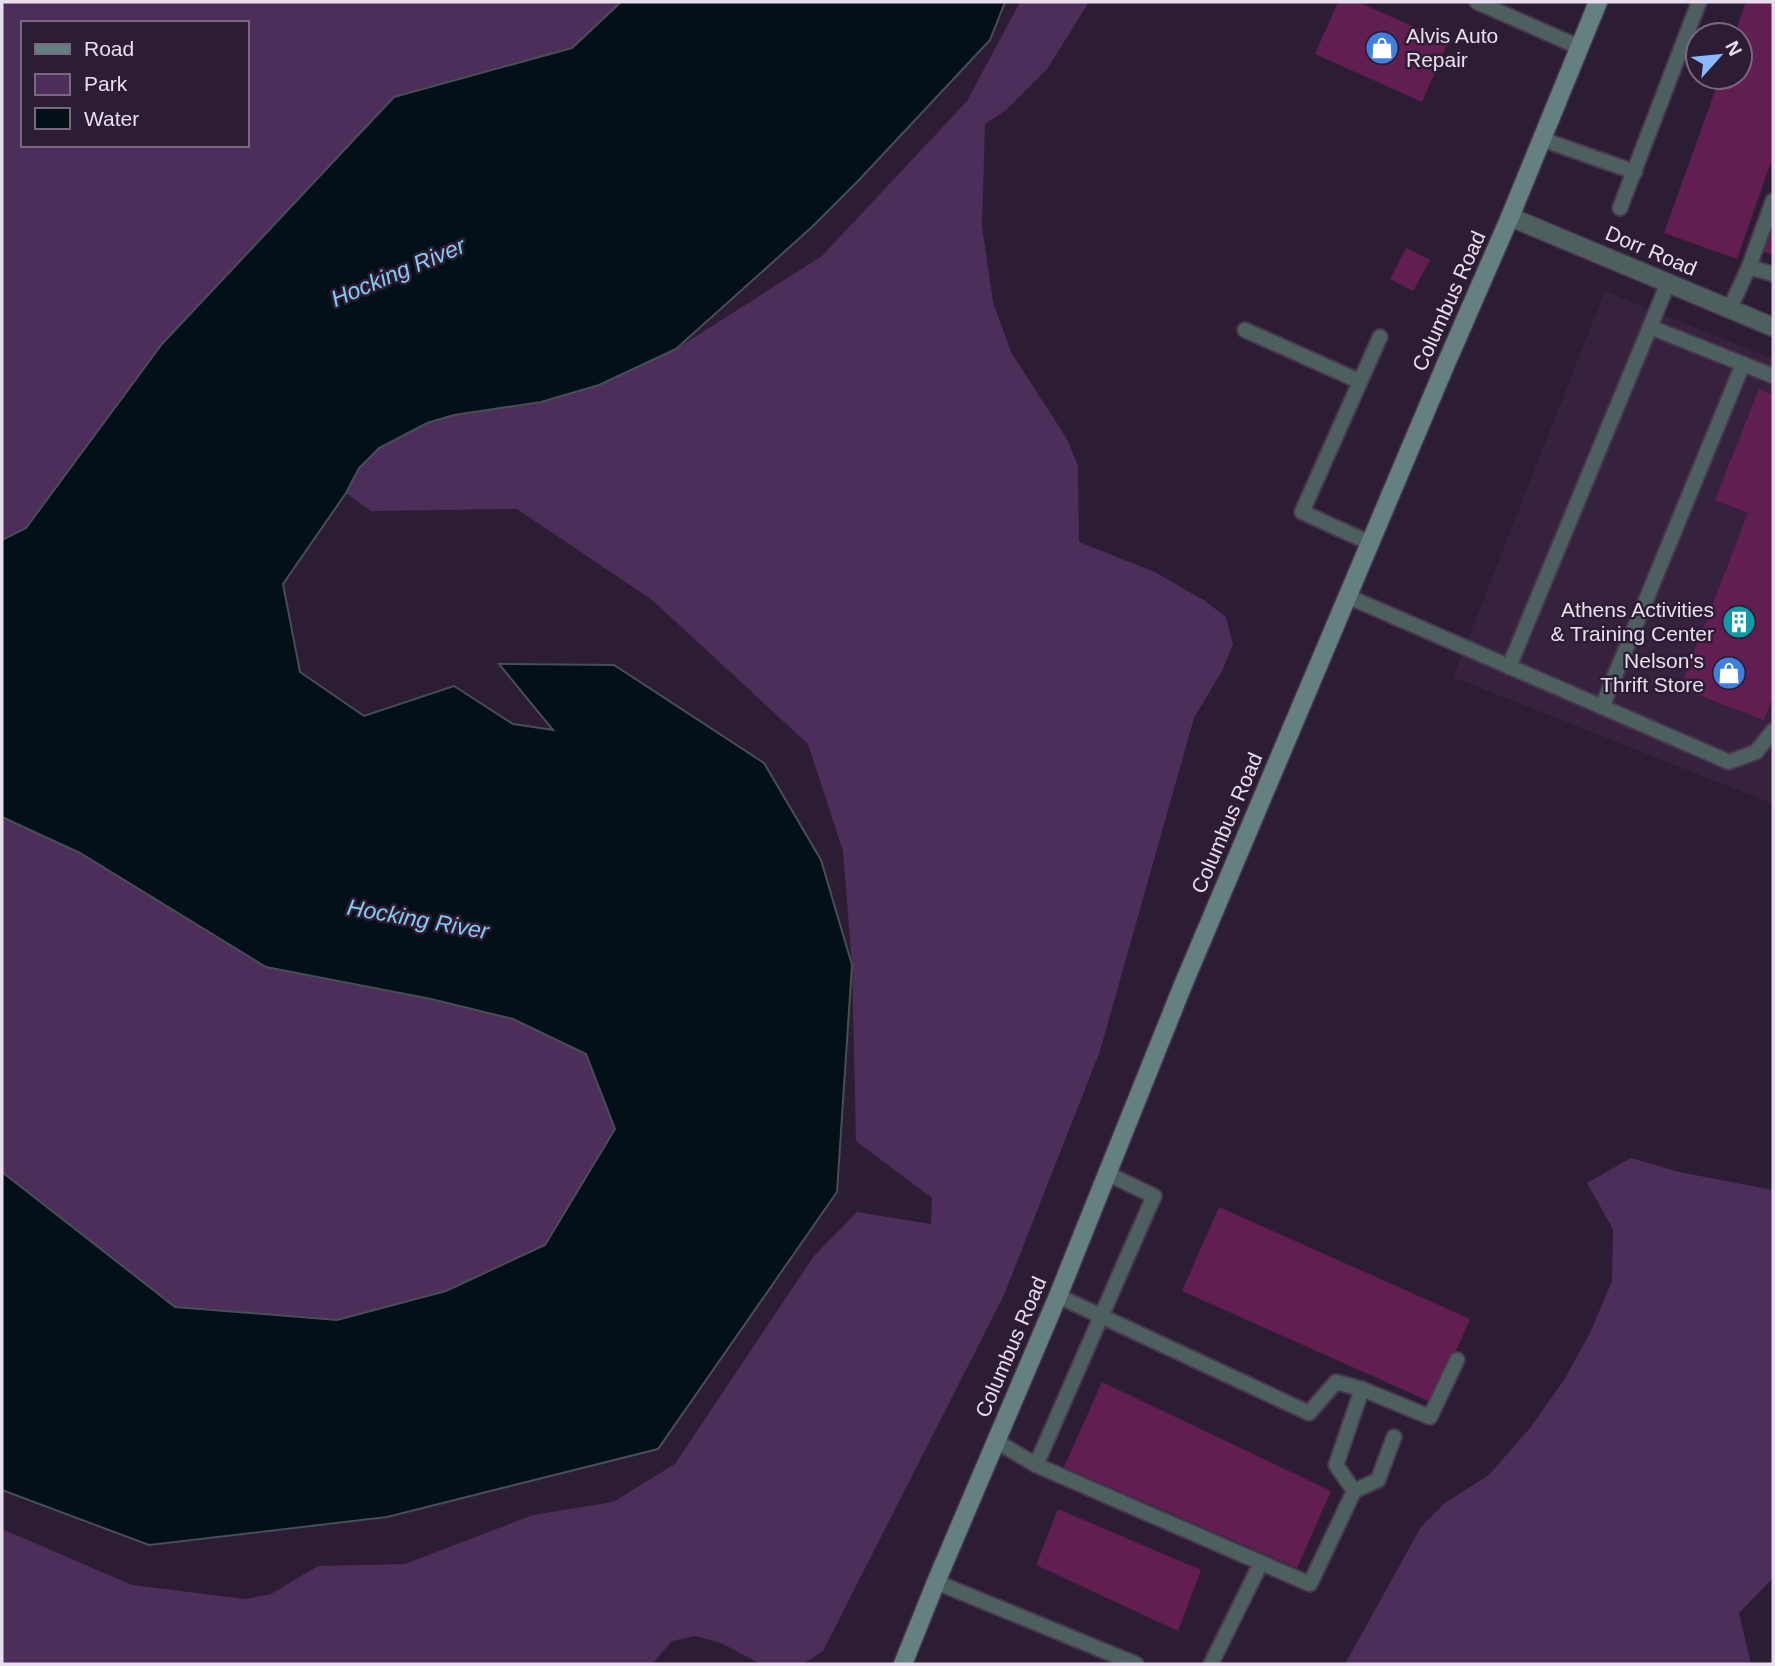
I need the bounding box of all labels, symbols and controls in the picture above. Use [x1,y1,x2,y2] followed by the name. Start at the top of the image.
[21,21,248,147] legend
[1684,21,1754,91] north arrow
[1406,24,1498,71] place label: Alvis Auto Repair
[1363,29,1401,67] shop icon: Alvis Auto Repair
[84,37,134,60] text: Road
[1721,38,1746,59] text: N
[84,72,128,95] text: Park
[84,107,139,130] text: Water
[1602,221,1700,280] street label: Dorr Road
[1407,227,1490,374] street label: Columbus Road
[327,232,470,312] water label: Hocking River
[1551,598,1714,645] place label: Athens Activities & Training Center
[1720,603,1758,641] building icon: Athens Activities & Training Center
[1600,649,1704,696] place label: Nelson's Thrift Store
[1710,654,1748,692] shop icon: Nelson's Thrift Store
[1187,749,1267,897] street label: Columbus Road
[345,894,492,944] water label: Hocking River
[971,1273,1051,1421] street label: Columbus Road

